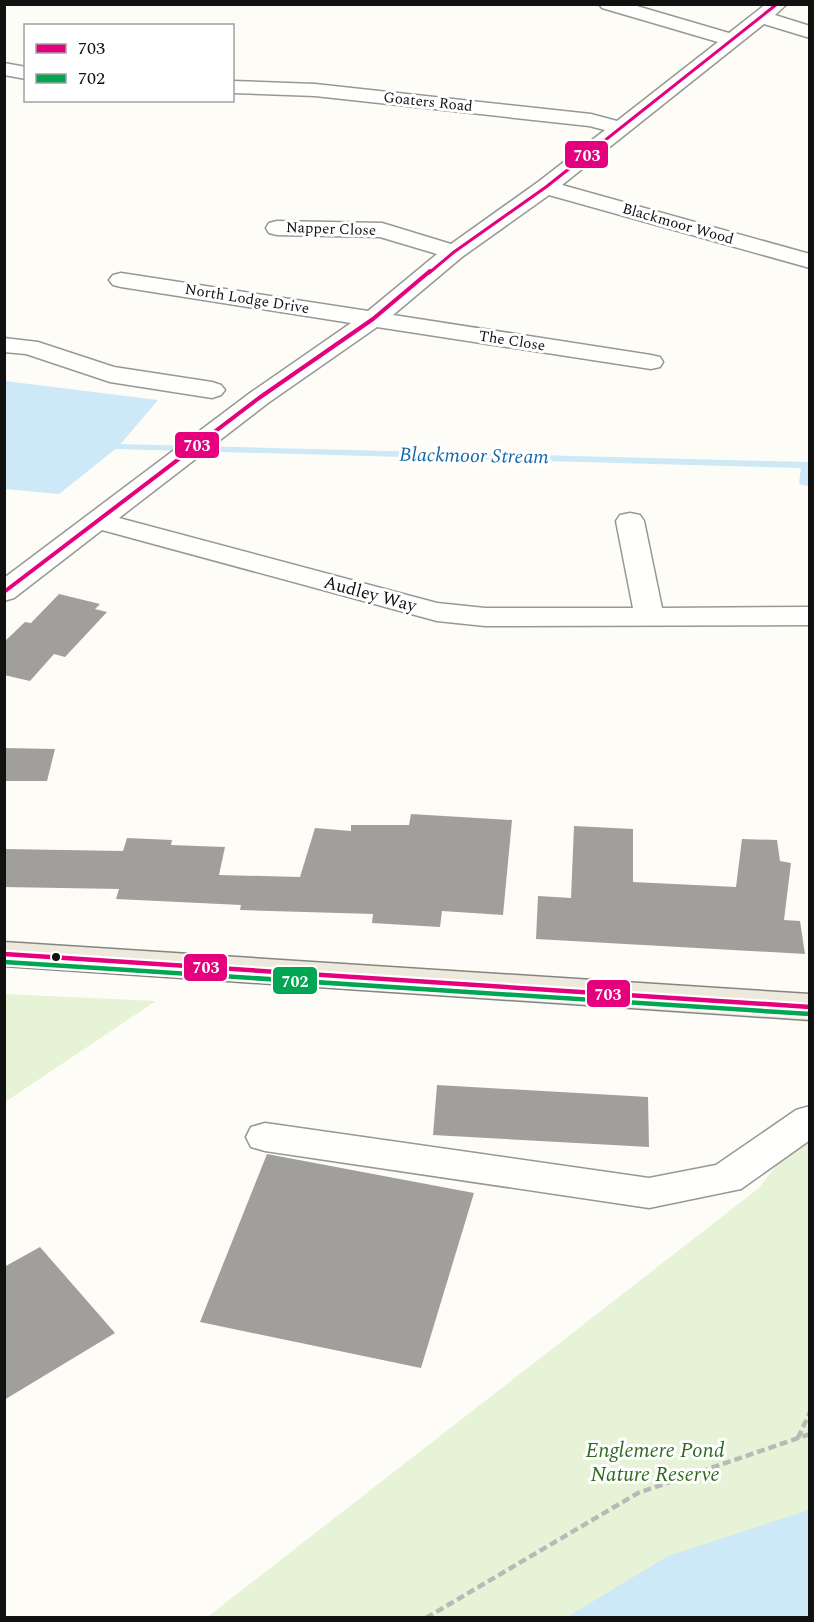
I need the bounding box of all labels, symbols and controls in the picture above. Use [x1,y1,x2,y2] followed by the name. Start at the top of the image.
[24,24,234,102] legend
[78,35,105,62] text: 703
[78,65,105,92] text: 702
[382,86,474,118] street label: Goaters Road
[564,140,609,169] line badge: 703
[574,144,600,168] text: 703
[620,197,736,251] street label: Blackmoor Wood
[285,216,377,242] street label: Napper Close
[183,278,311,320] street label: North Lodge Drive
[477,324,547,358] street label: The Close
[174,431,220,459] line badge: 703
[184,434,210,458] text: 703
[399,440,550,472] water label: Blackmoor Stream
[321,569,421,620] street label: Audley Way
[50,951,62,963] unlabelled marker
[183,953,228,982] line badge: 703
[193,956,219,980] text: 703
[272,966,318,995] line badge: 702
[282,970,308,994] text: 702
[586,979,631,1008] line badge: 703
[595,983,621,1007] text: 703
[585,1435,725,1491] park label: Englemere Pond Nature Reserve

